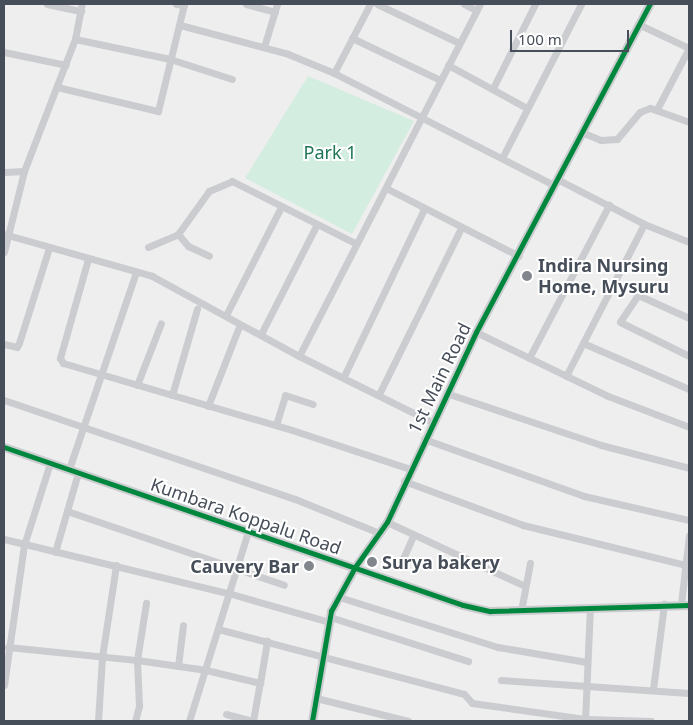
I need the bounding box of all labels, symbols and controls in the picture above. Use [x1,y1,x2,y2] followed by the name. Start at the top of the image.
[513,20,632,52] scale bar
[518,29,562,49] text: 100 m
[303,141,357,163] park label: Park 1
[538,255,669,298] place label: Indira Nursing Home, Mysuru
[520,269,534,283] marker: Indira Nursing Home, Mysuru
[403,319,475,437] street label: 1st Main Road
[148,473,344,559] street label: Kumbara Koppalu Road
[382,551,500,573] place label: Surya bakery
[190,555,299,577] place label: Cauvery Bar
[366,556,378,568] marker: Surya bakery
[303,560,315,572] marker: Cauvery Bar

